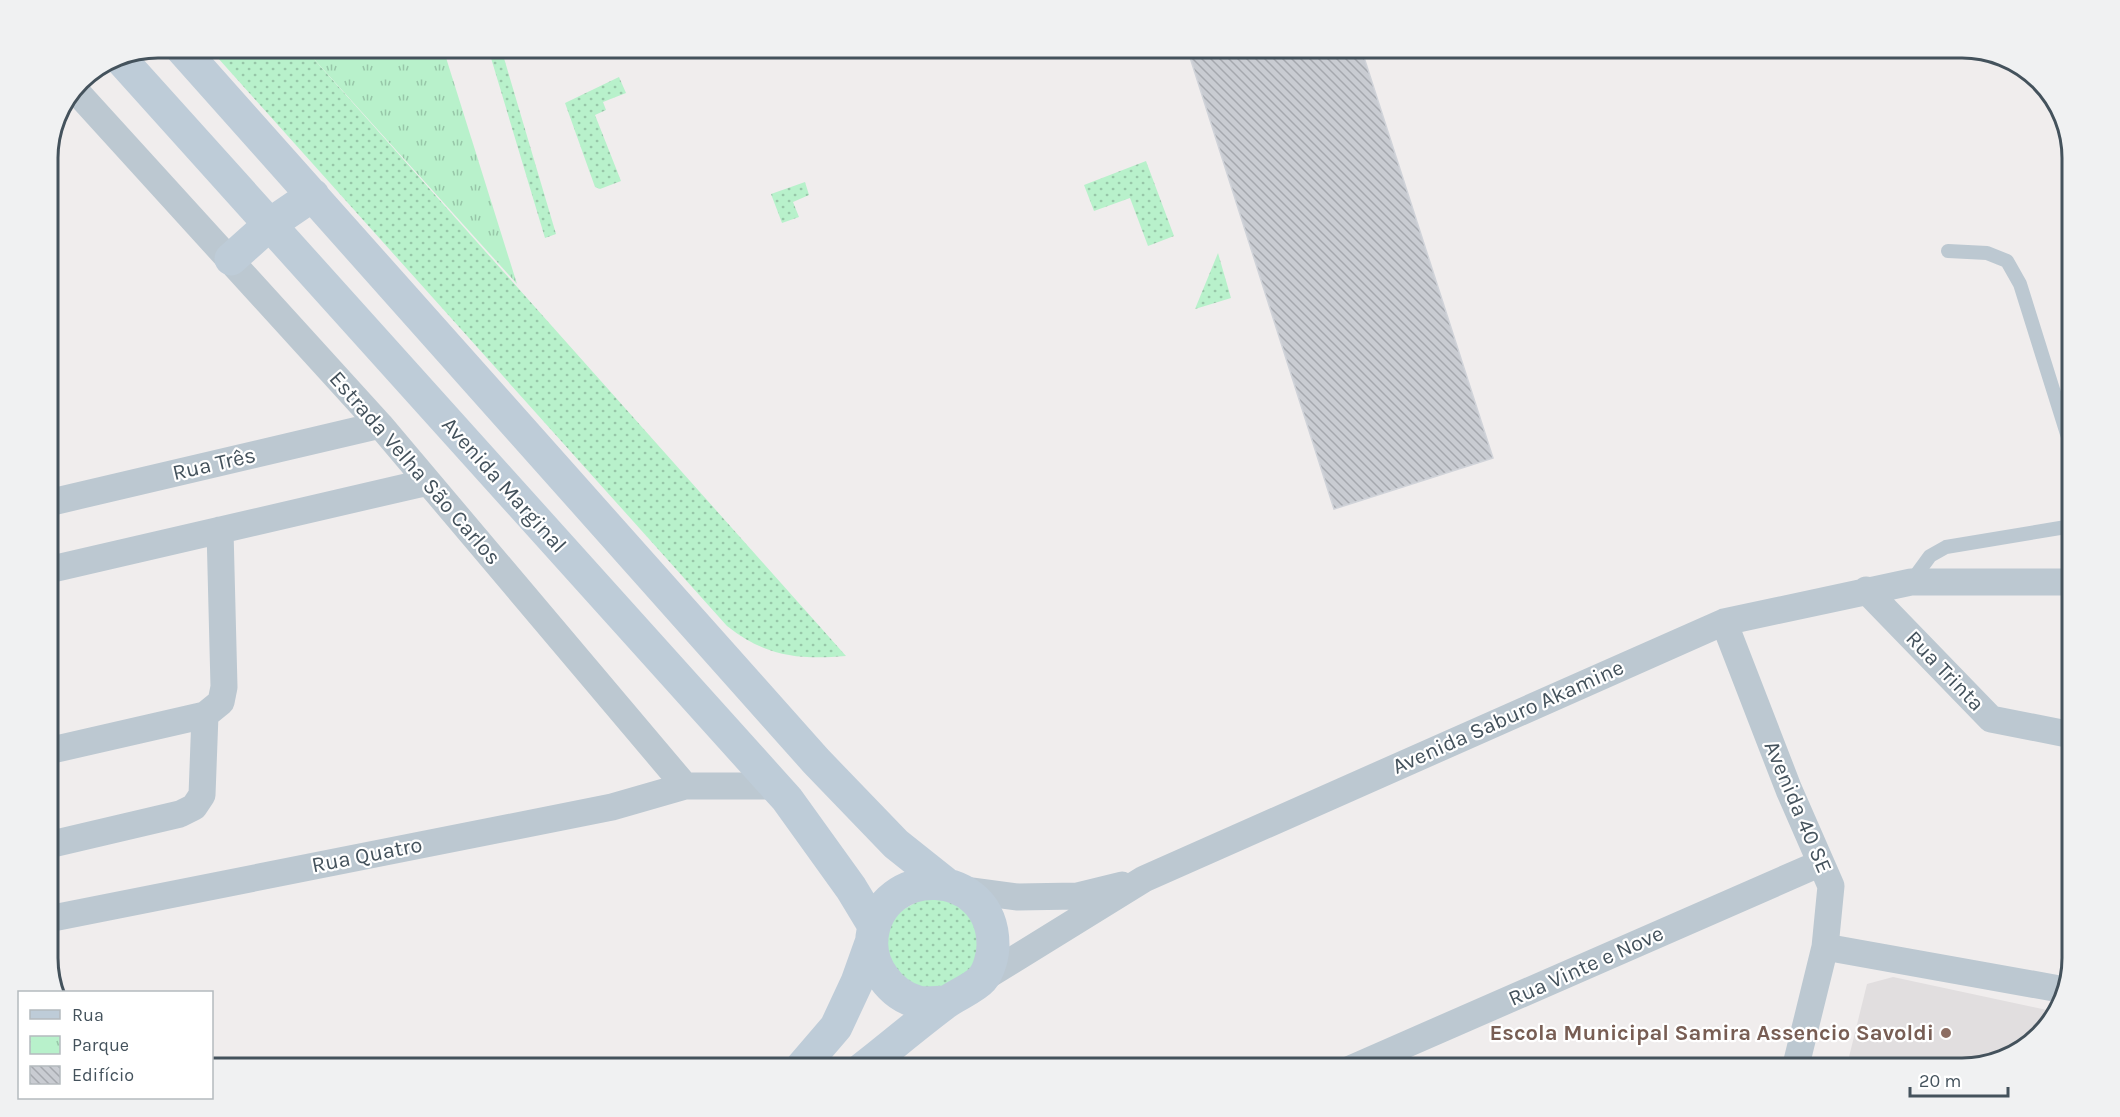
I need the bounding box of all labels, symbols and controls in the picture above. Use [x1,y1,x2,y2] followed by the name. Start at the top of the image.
[324,366,506,570] street label: Estrada Velha São Carlos
[436,412,572,558] street label: Avenida Marginal
[170,442,258,486] street label: Rua Três
[1900,625,1990,717] street label: Rua Trinta
[1388,654,1628,780] street label: Avenida Saburo Akamine
[1758,737,1838,877] street label: Avenida 40 SE
[309,832,425,878] street label: Rua Quatro
[1504,920,1668,1012] street label: Rua Vinte e Nove
[18,991,213,1099] legend
[72,1004,104,1026] text: Rua
[1489,1020,1934,1046] place label: Escola Municipal Samira Assencio Savoldi
[1939,1026,1953,1040] marker: Escola Municipal Samira Assencio Savoldi
[72,1034,129,1056] text: Parque
[1910,1060,2008,1098] scale bar
[72,1064,134,1086] text: Edifício
[1919,1070,1961,1092] text: 20 m

